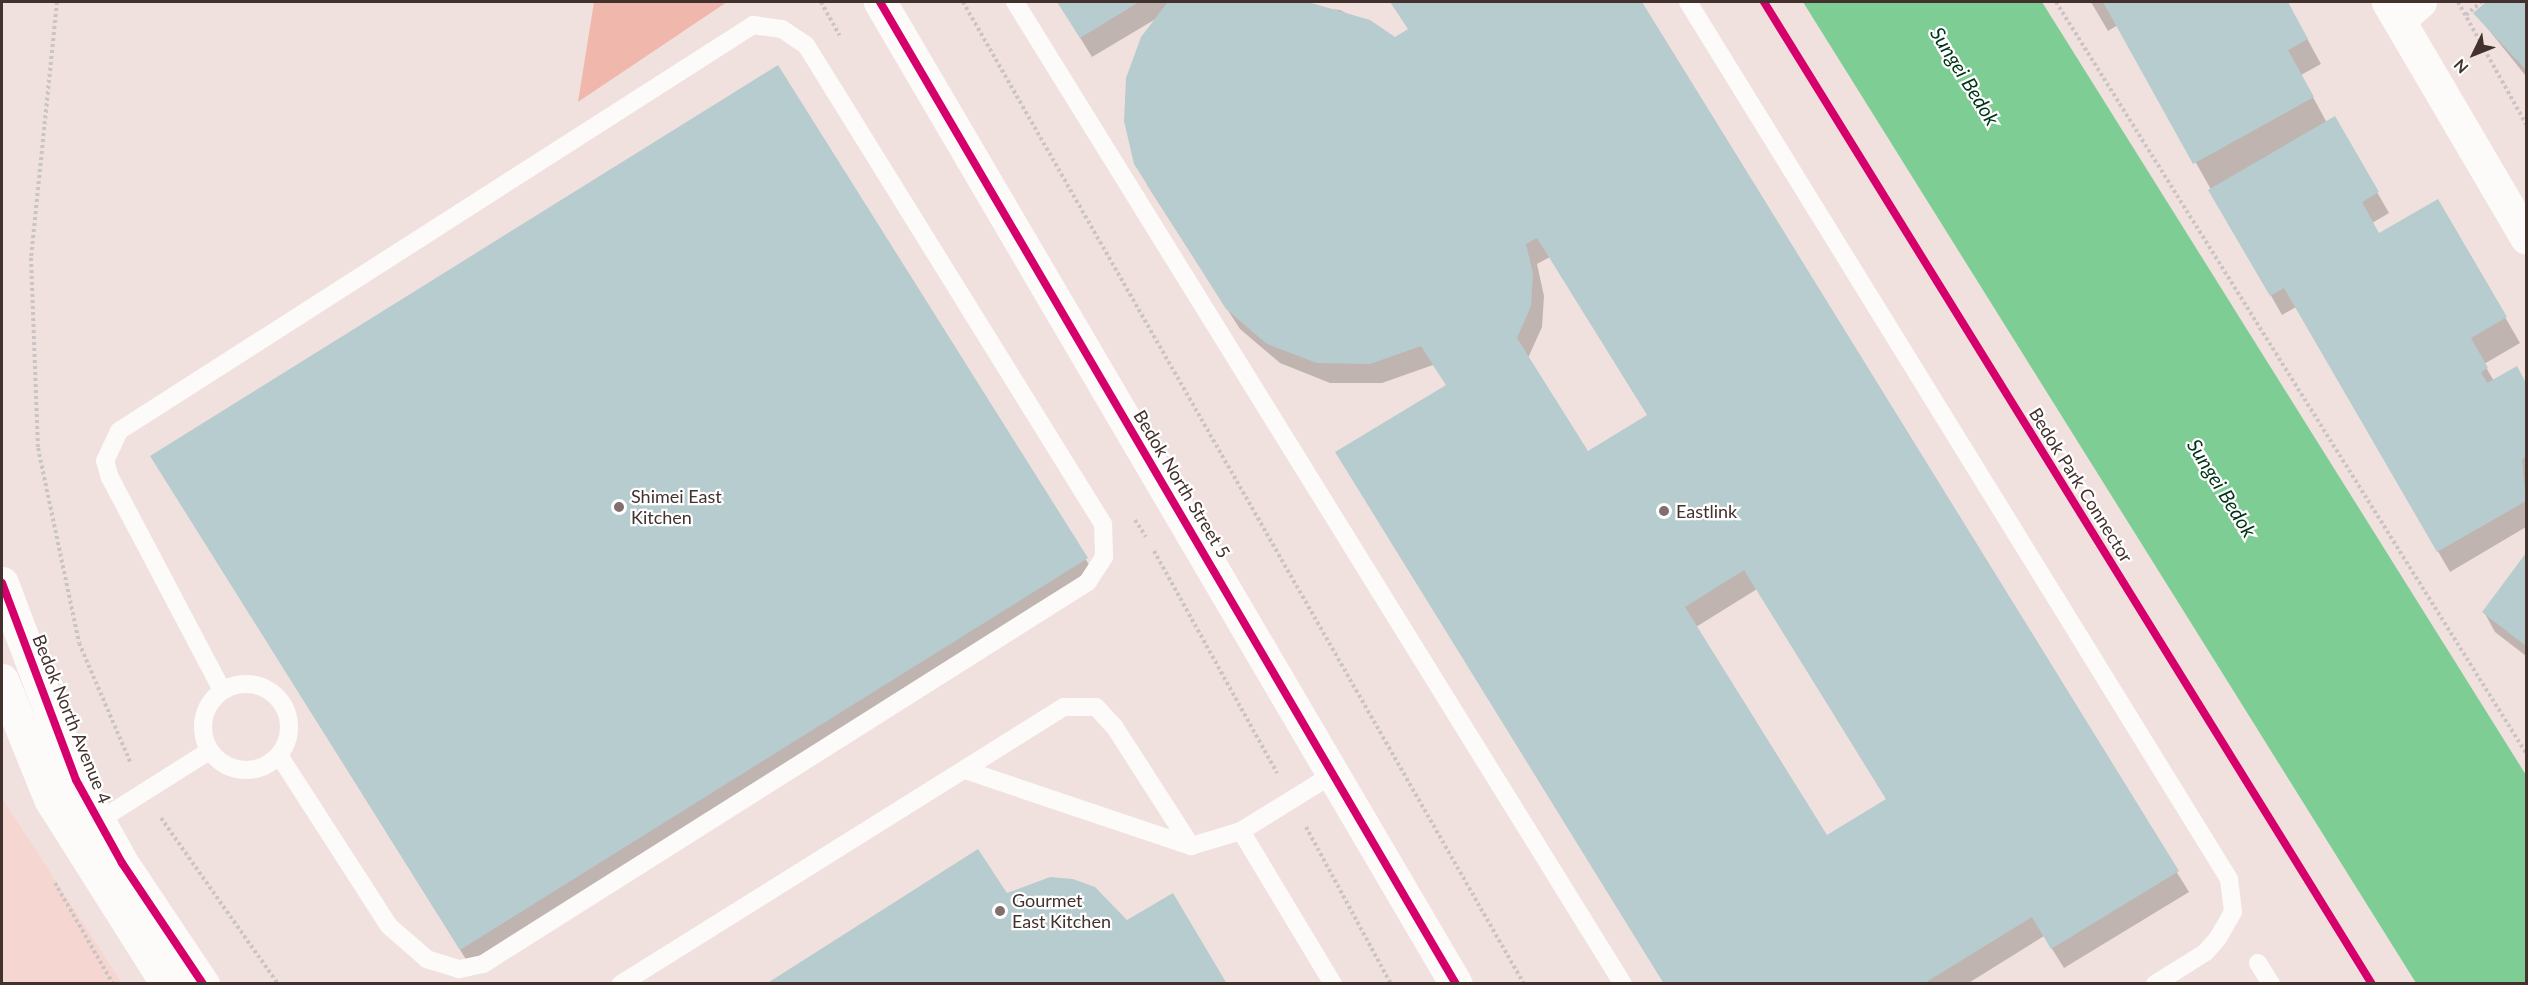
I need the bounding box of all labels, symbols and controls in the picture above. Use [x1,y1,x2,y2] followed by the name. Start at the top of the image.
[1925,22,2005,130] water label: Sungei Bedok
[2444,24,2504,84] north arrow
[2449,56,2472,78] text: N
[2025,404,2137,566] street label: Bedok Park Connector
[1129,406,1235,562] street label: Bedok North Street 5
[2182,434,2262,542] water label: Sungei Bedok
[631,486,722,528] place label: Shimei East Kitchen
[612,500,626,514] marker: Shimei East Kitchen
[1676,500,1737,522] place label: Eastlink
[1657,504,1671,518] marker: Eastlink
[28,631,116,807] street label: Bedok North Avenue 4
[1012,890,1111,932] place label: Gourmet East Kitchen
[993,904,1007,918] marker: Gourmet East Kitchen

